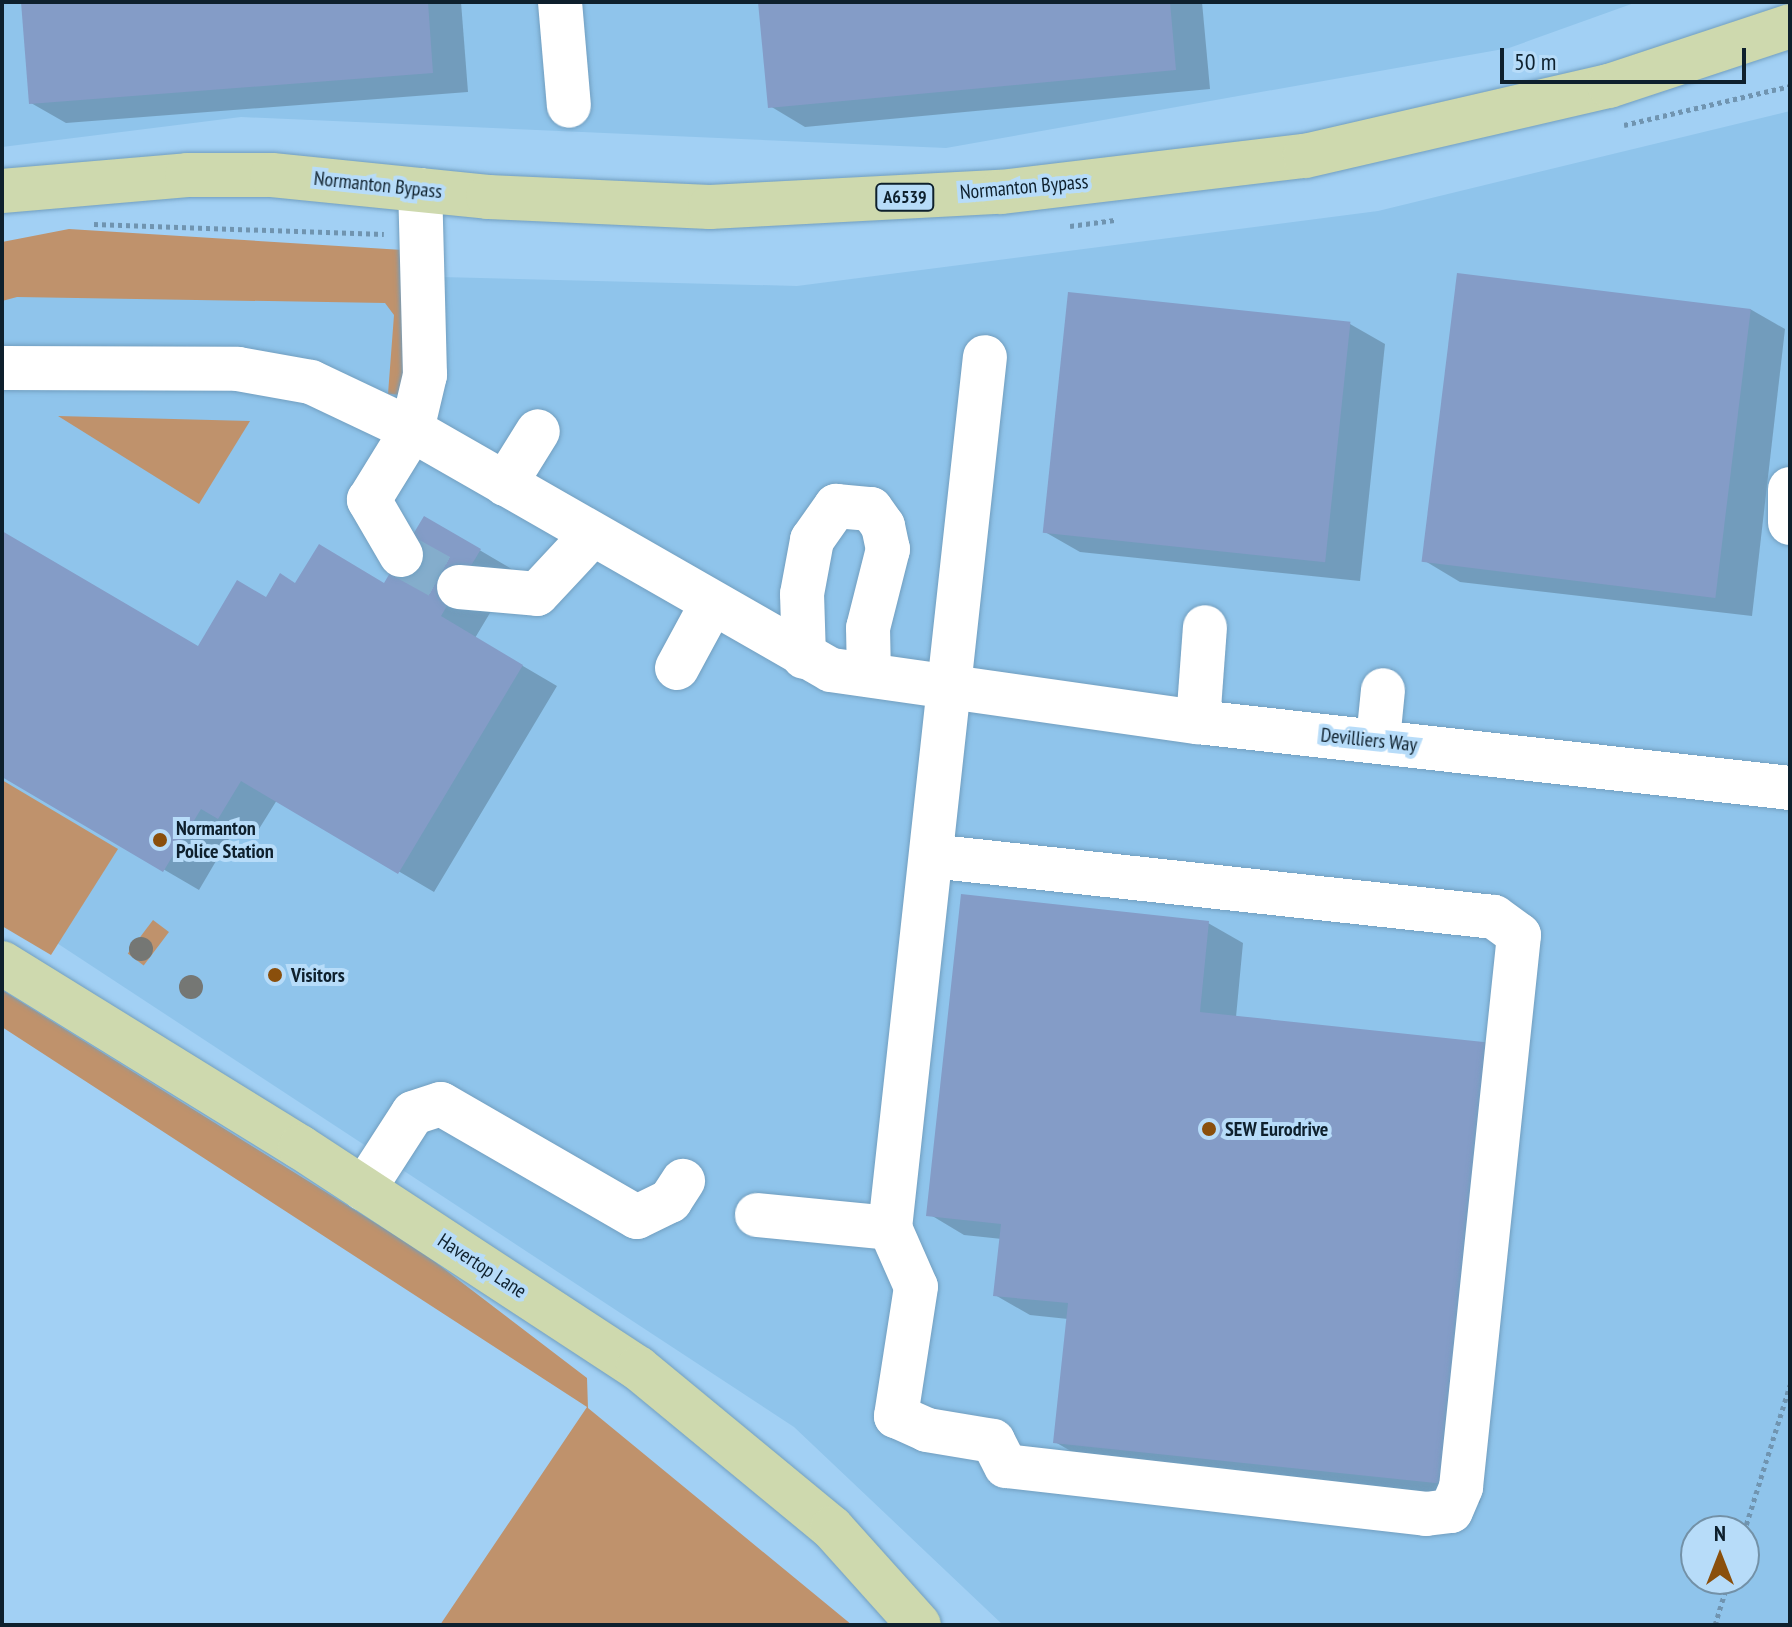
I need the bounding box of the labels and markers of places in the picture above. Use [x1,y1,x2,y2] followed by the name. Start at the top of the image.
[176,816,274,863] place label: Normanton Police Station
[151,831,169,849] marker: Normanton Police Station
[291,963,345,987] place label: Visitors
[266,966,284,984] marker: Visitors
[1225,1117,1329,1141] place label: SEW Eurodrive
[1200,1120,1218,1138] marker: SEW Eurodrive

